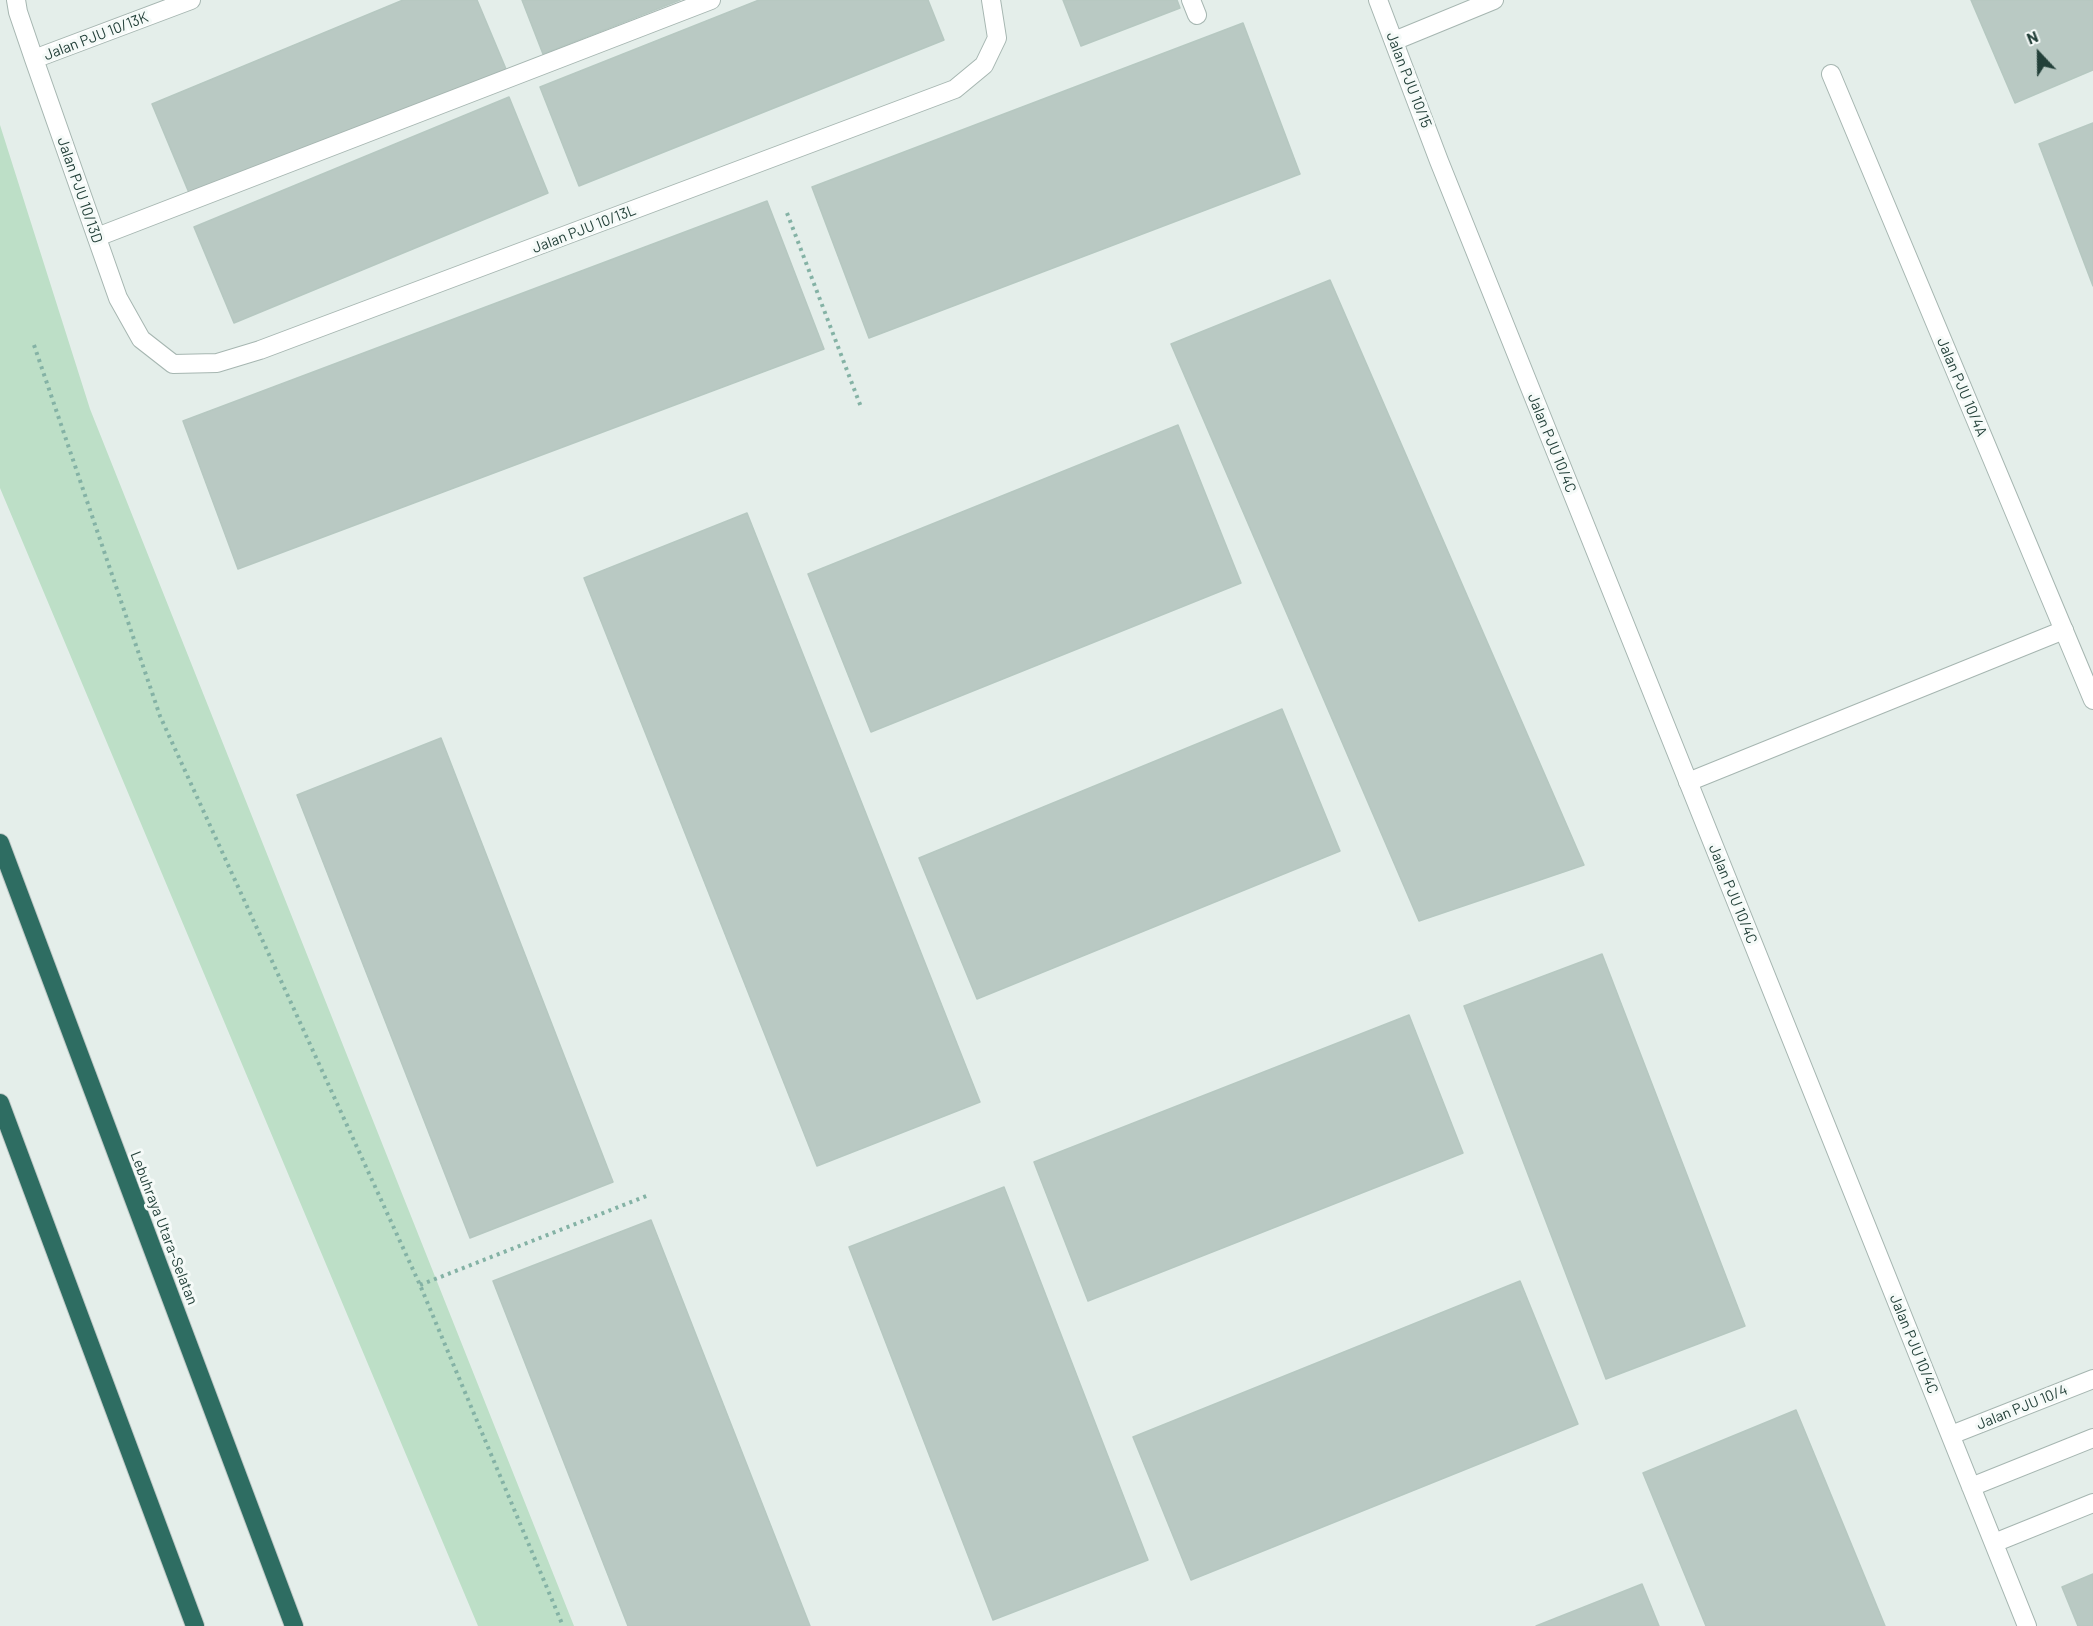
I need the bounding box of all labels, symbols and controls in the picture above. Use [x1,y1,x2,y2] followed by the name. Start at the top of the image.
[41,8,151,64] street label: Jalan PJU 10/13K
[2009,24,2069,84] north arrow
[2024,26,2041,48] text: N
[1382,29,1436,131] street label: Jalan PJU 10/15
[53,135,107,245] street label: Jalan PJU 10/13D
[530,201,638,257] street label: Jalan PJU 10/13L
[1933,335,1991,439] street label: Jalan PJU 10/4A
[1524,391,1580,495] street label: Jalan PJU 10/4C
[1705,842,1761,946] street label: Jalan PJU 10/4C
[126,1149,202,1307] street label: Lebuhraya Utara–Selatan
[1886,1292,1942,1396] street label: Jalan PJU 10/4C
[1974,1381,2070,1433] street label: Jalan PJU 10/4

